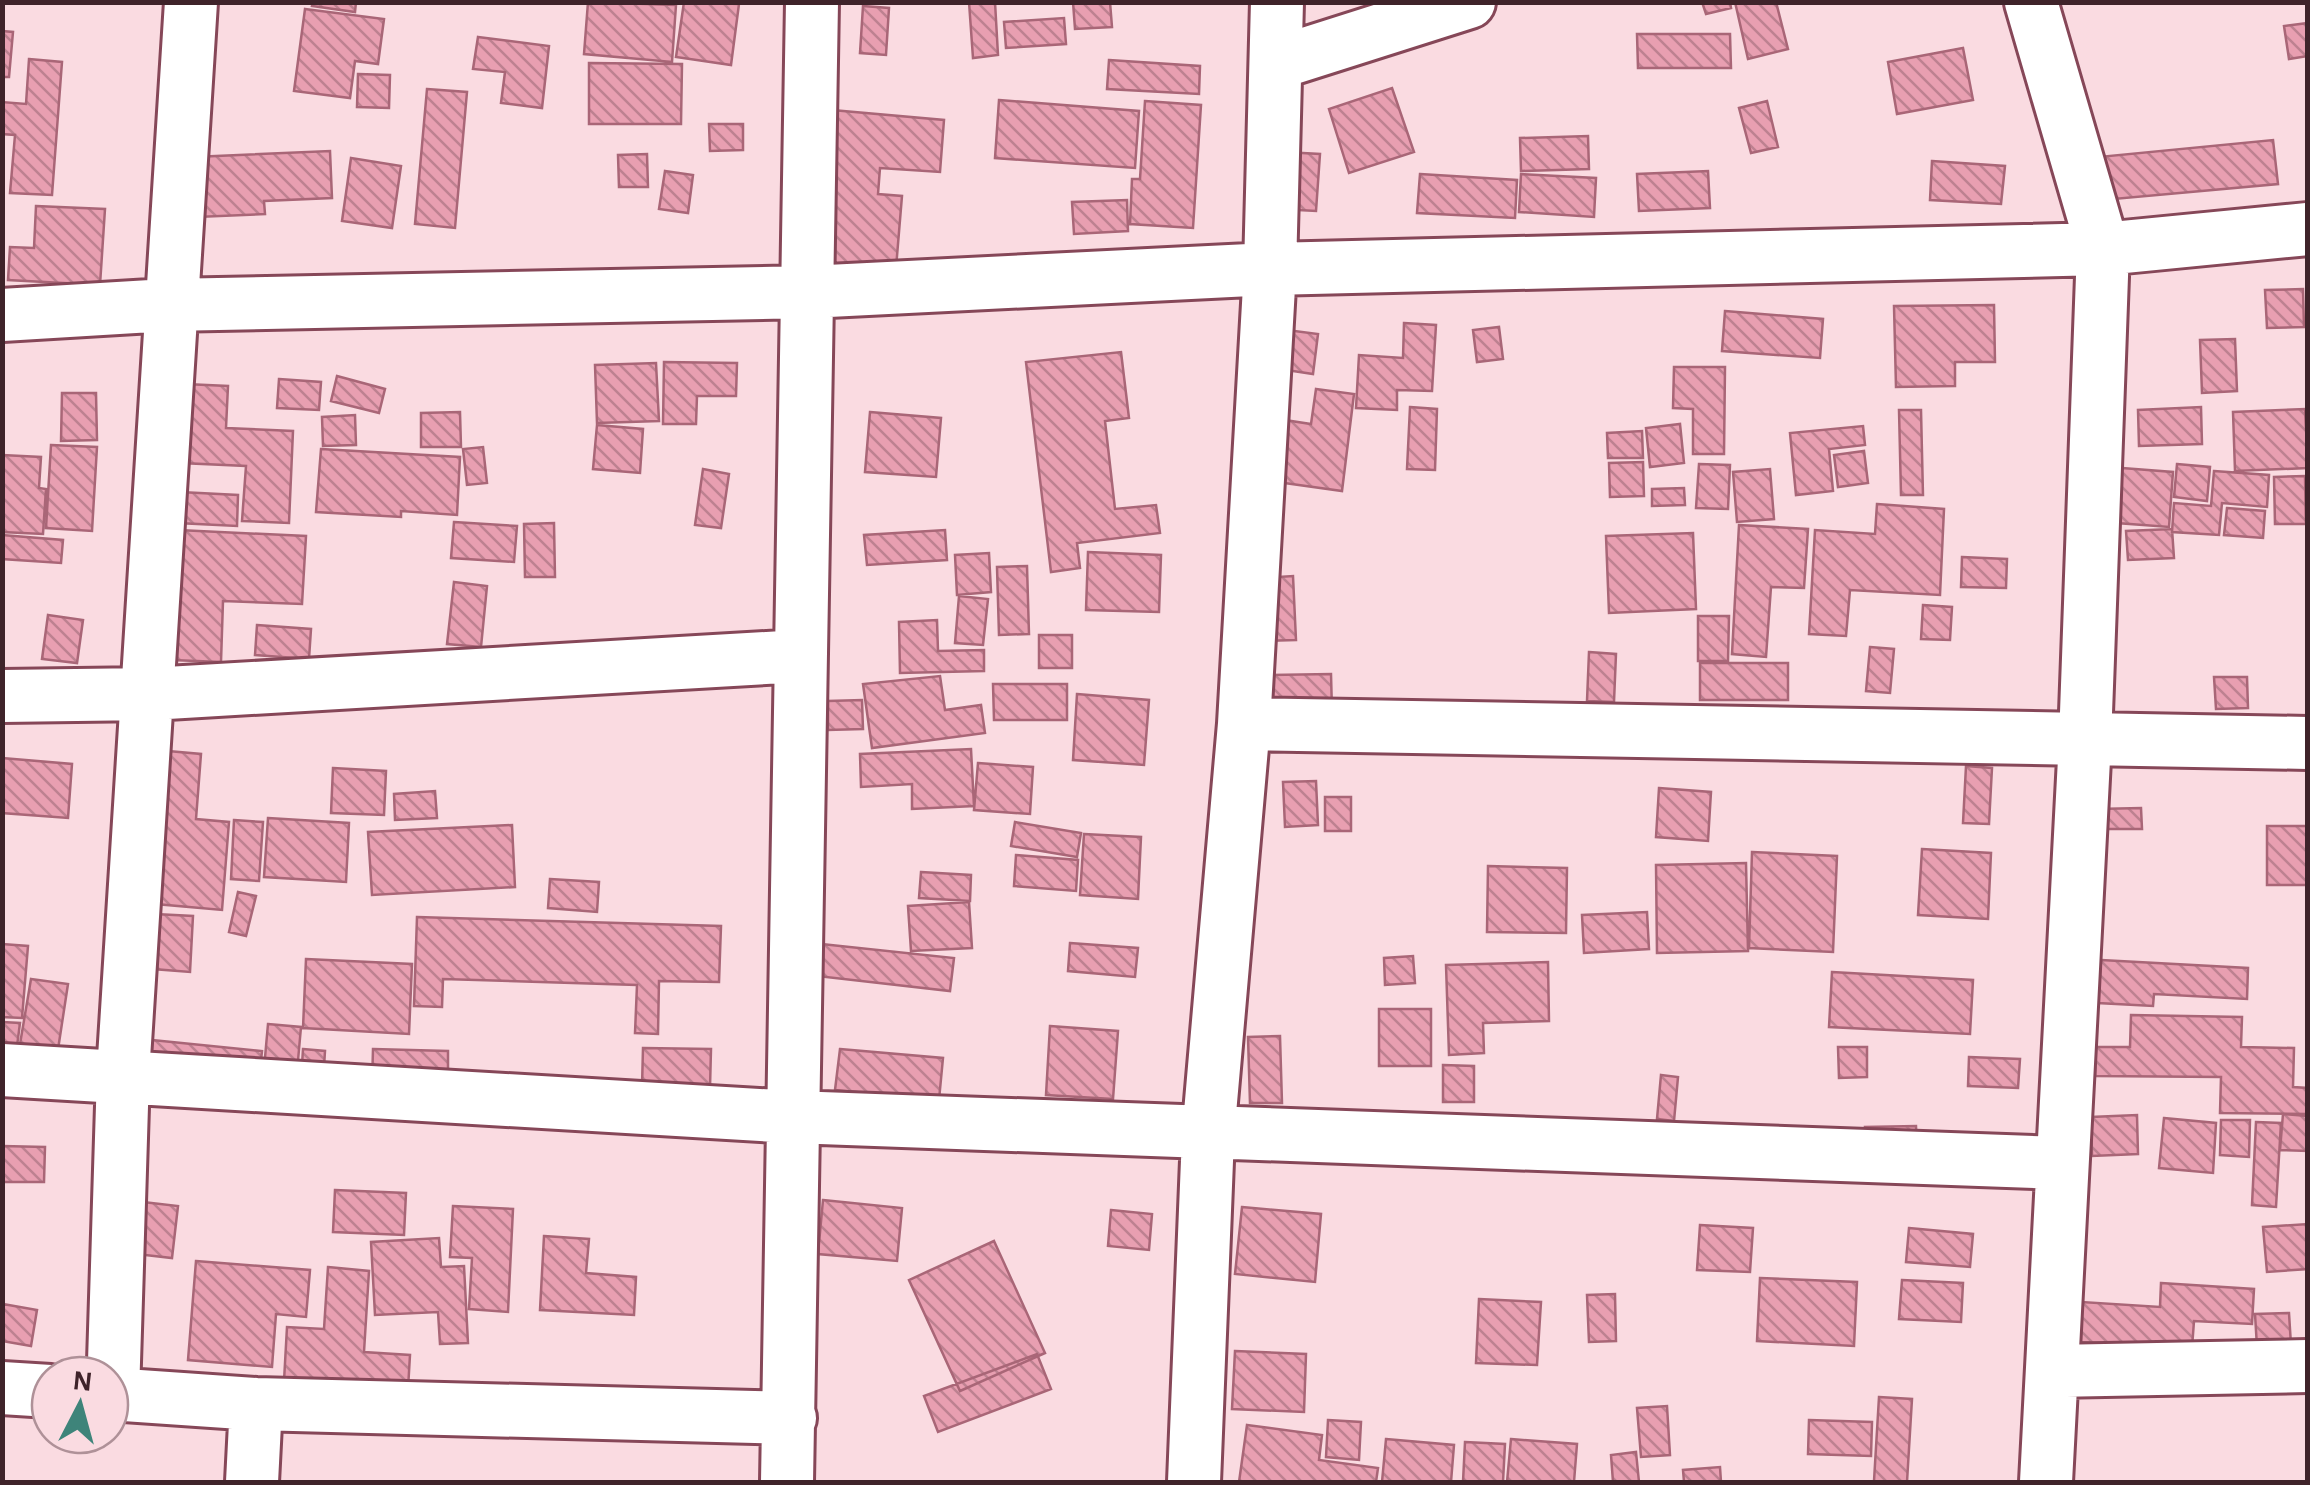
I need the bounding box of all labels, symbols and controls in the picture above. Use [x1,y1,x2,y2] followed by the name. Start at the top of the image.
[30,1355,130,1455] north arrow
[71,1367,94,1397] text: N

